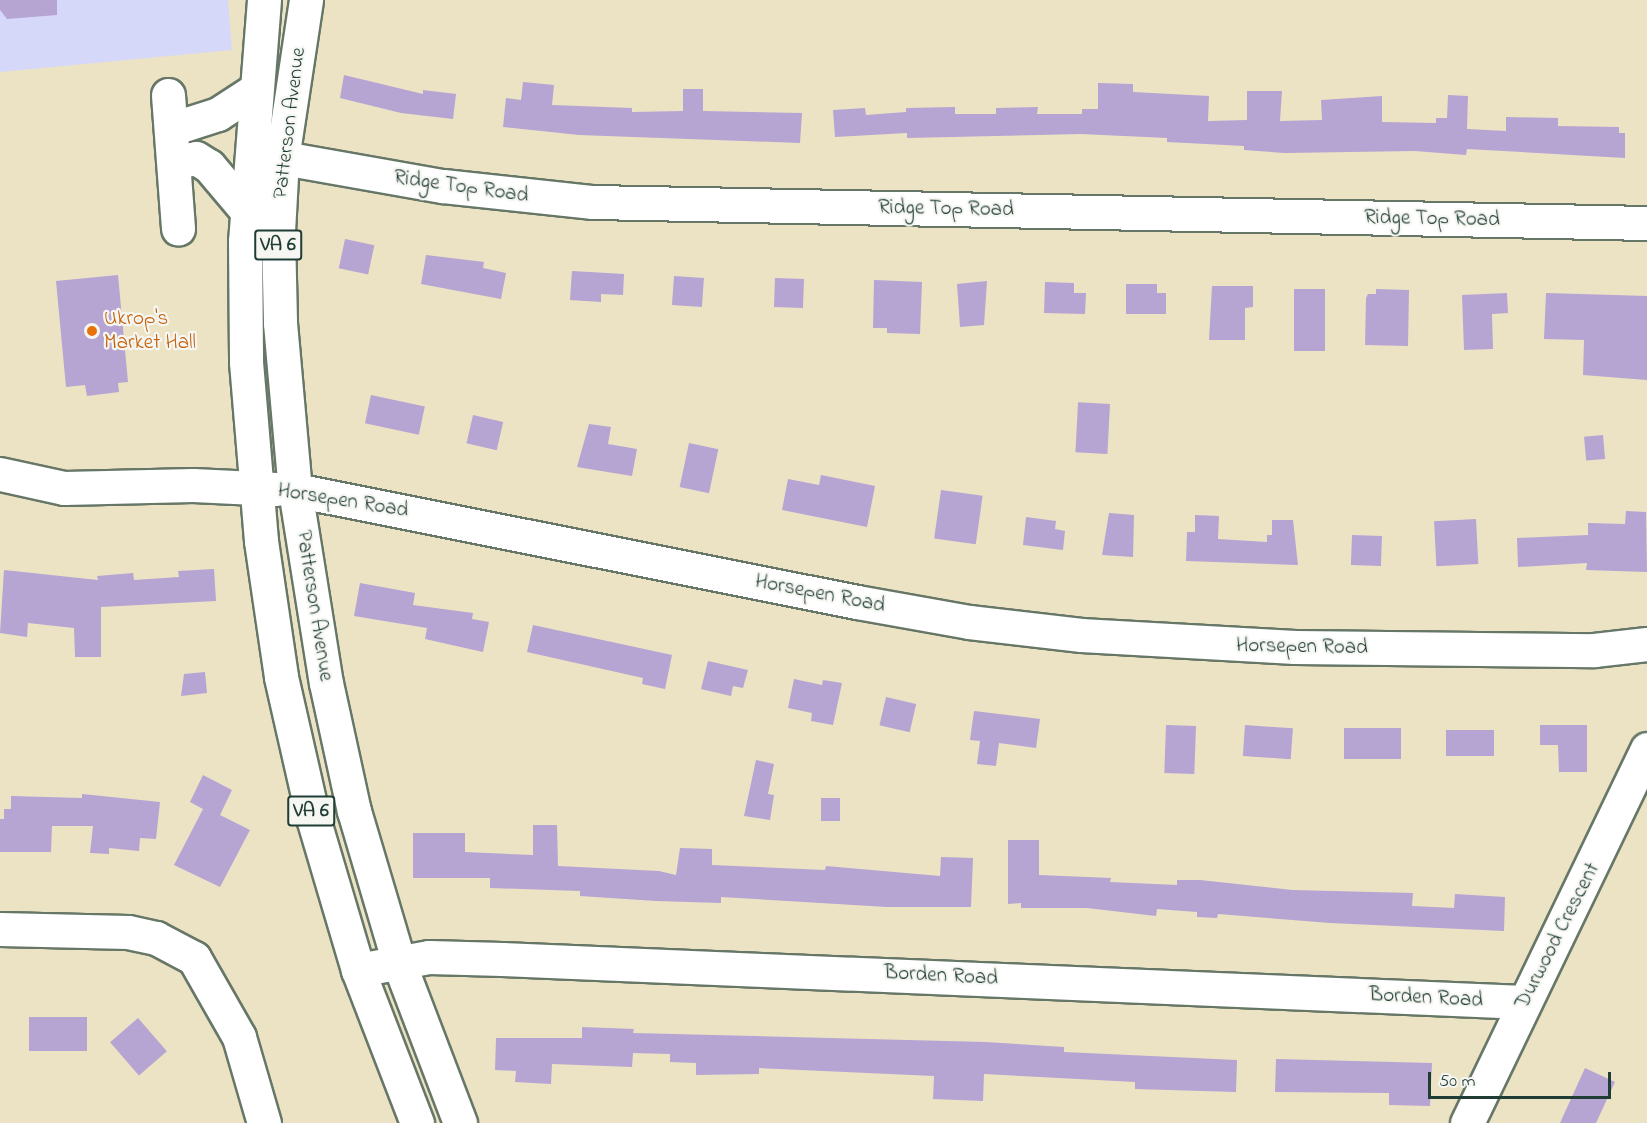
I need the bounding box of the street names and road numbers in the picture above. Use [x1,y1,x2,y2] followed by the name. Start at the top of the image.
[268,46,312,200] street label: Patterson Avenue
[392,165,530,209] street label: Ridge Top Road
[878,195,1014,223] street label: Ridge Top Road
[1364,205,1500,233] street label: Ridge Top Road
[254,228,302,262] road number: VA 6
[276,478,410,524] street label: Horsepen Road
[290,529,338,683] street label: Patterson Avenue
[753,569,887,619] street label: Horsepen Road
[1236,633,1368,661] street label: Horsepen Road
[287,794,335,828] road number: VA 6
[1510,859,1606,1013] street label: Durwood Crescent
[883,960,999,992] street label: Borden Road
[1368,982,1484,1014] street label: Borden Road

